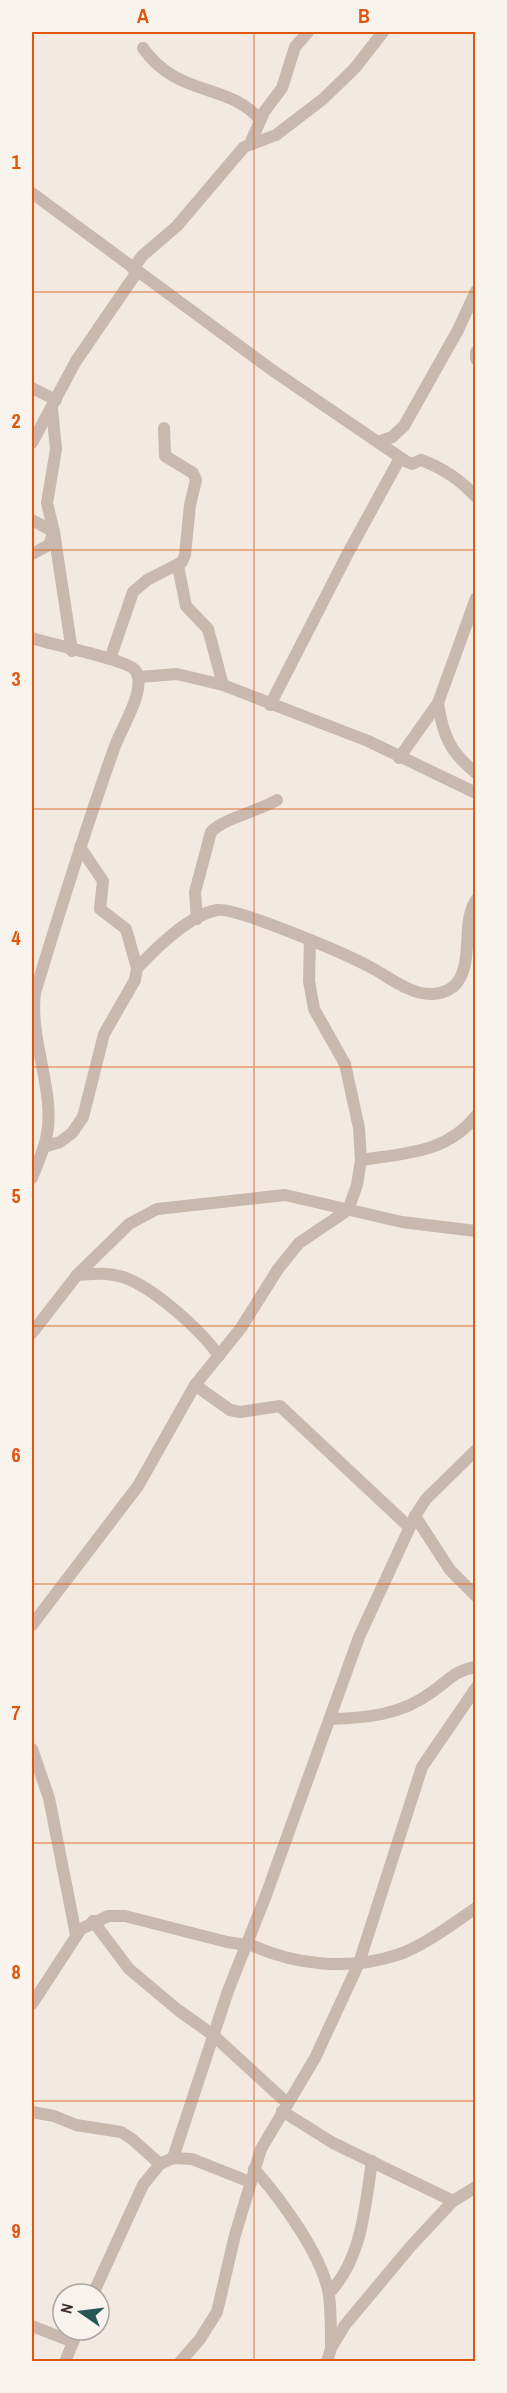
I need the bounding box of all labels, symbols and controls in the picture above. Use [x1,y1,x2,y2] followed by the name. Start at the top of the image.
[137,2,149,29] text: A
[358,2,370,29] text: B
[11,148,21,175] text: 1
[11,407,21,434] text: 2
[11,665,21,692] text: 3
[11,924,21,951] text: 4
[11,1182,21,1209] text: 5
[11,1441,21,1468] text: 6
[11,1699,21,1726] text: 7
[11,1958,21,1985] text: 8
[11,2217,21,2244] text: 9
[51,2282,111,2342] north arrow
[55,2301,78,2316] text: N

